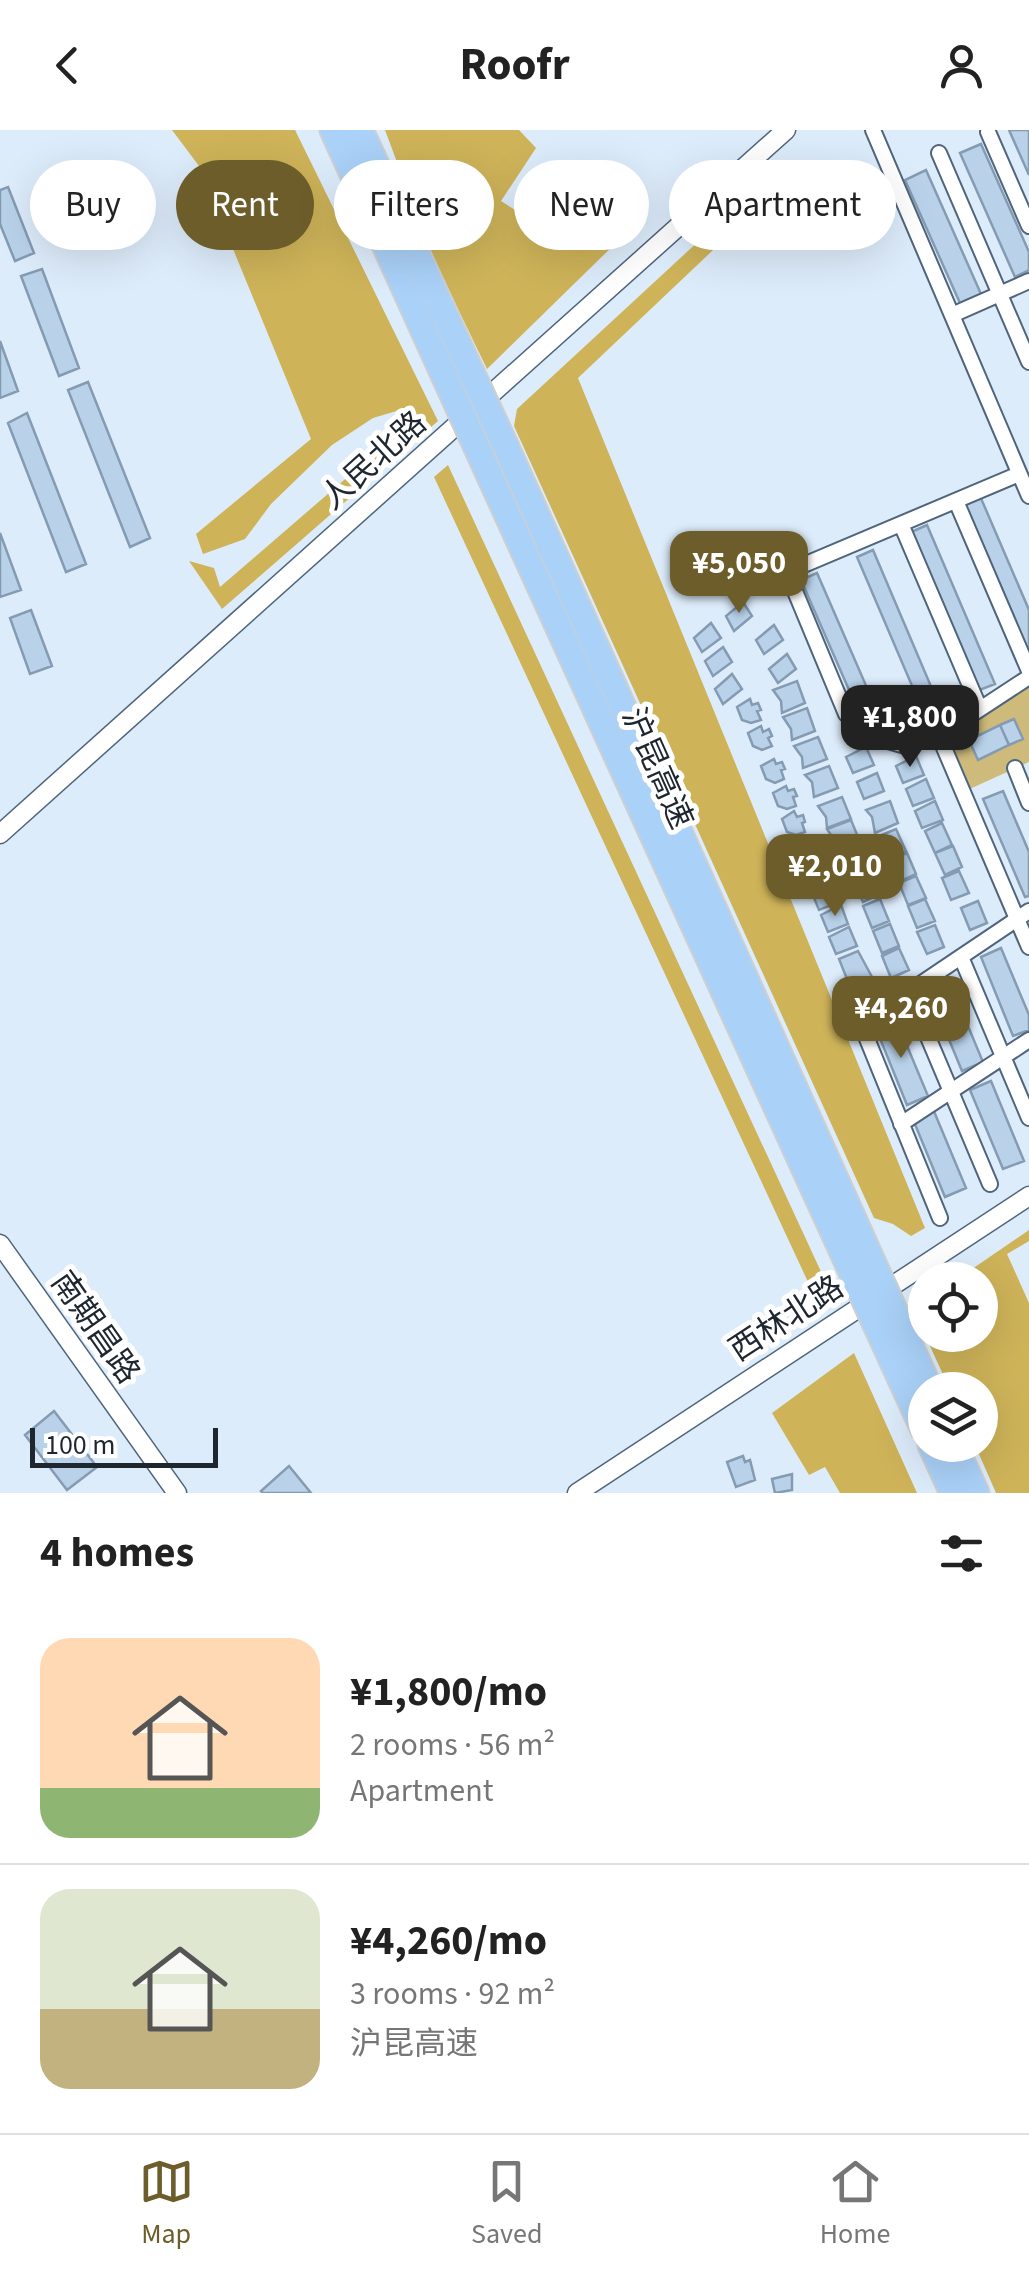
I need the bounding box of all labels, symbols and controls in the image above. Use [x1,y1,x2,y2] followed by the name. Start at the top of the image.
[459,33,570,97] text: Roofr
[40,38,95,93] icon: back
[934,38,989,93] icon: person
[30,160,156,250] chip: Buy
[176,160,314,250] chip: Rent
[334,160,494,250] chip: Filters
[514,160,649,250] chip: New
[669,160,896,250] chip: Apartment
[311,401,437,521] street label: 人民北路
[658,531,820,616] pin: ¥5,050
[692,540,786,586] text: ¥5,050
[829,685,991,770] pin: ¥1,800
[863,694,957,740] text: ¥1,800
[610,701,704,836] street label: 沪昆高速
[754,834,916,919] pin: ¥2,010
[788,843,882,889] text: ¥2,010
[820,976,982,1061] pin: ¥4,260
[854,985,948,1031] text: ¥4,260
[40,1262,151,1393] street label: 南期昌路
[908,1262,998,1462] map controls
[908,1262,998,1352] button: locate
[720,1265,853,1373] street label: 西林北路
[908,1372,998,1462] button: layers
[30,1423,218,1468] scale bar
[45,1425,116,1465] text: 100 m
[40,1523,194,1583] text: 4 homes
[934,1526,989,1581] icon: filters
[350,1662,547,1722] text: ¥1,800/mo
[120,1678,240,1798] icon: home
[350,1722,555,1768] text: 2 rooms · 56 m²
[350,1768,493,1814] text: Apartment
[350,1911,547,1971] text: ¥4,260/mo
[120,1929,240,2049] icon: home
[350,1971,555,2017] text: 3 rooms · 92 m²
[350,2021,478,2067] text: 沪昆高速
[139,2154,194,2254] tab: Map
[471,2154,542,2254] tab: Saved
[820,2154,890,2254] tab: Home

